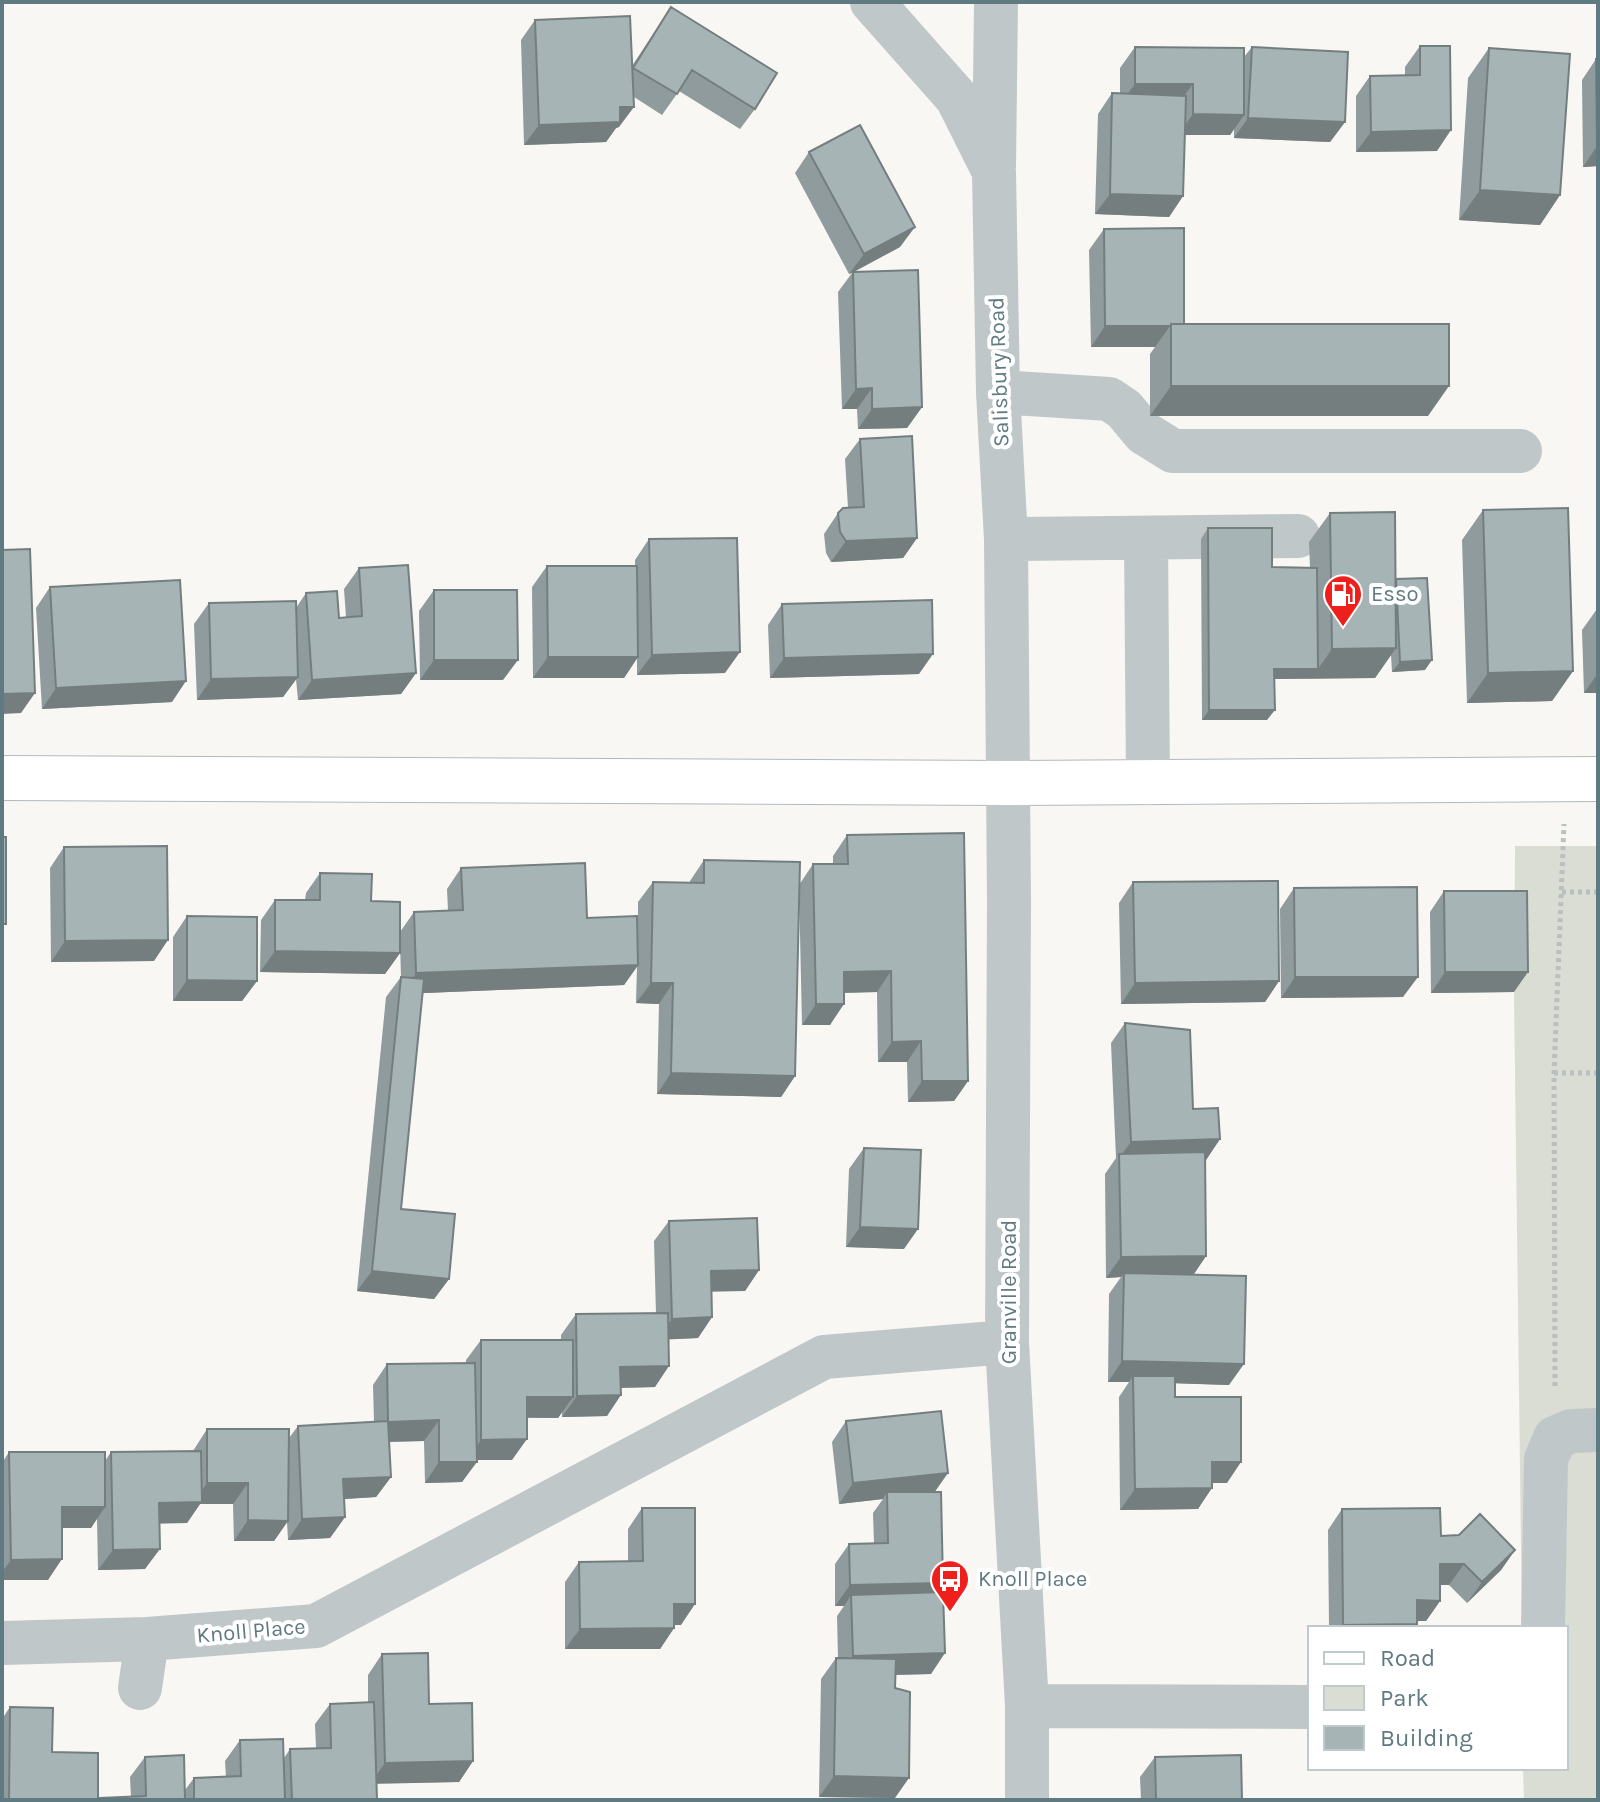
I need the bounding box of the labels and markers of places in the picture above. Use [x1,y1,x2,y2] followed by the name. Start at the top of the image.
[1322,573,1364,628] fuel station icon: Esso
[1371,581,1419,607] place label: Esso
[929,1558,971,1613] bus stop icon: Knoll Place
[978,1566,1087,1592] place label: Knoll Place

